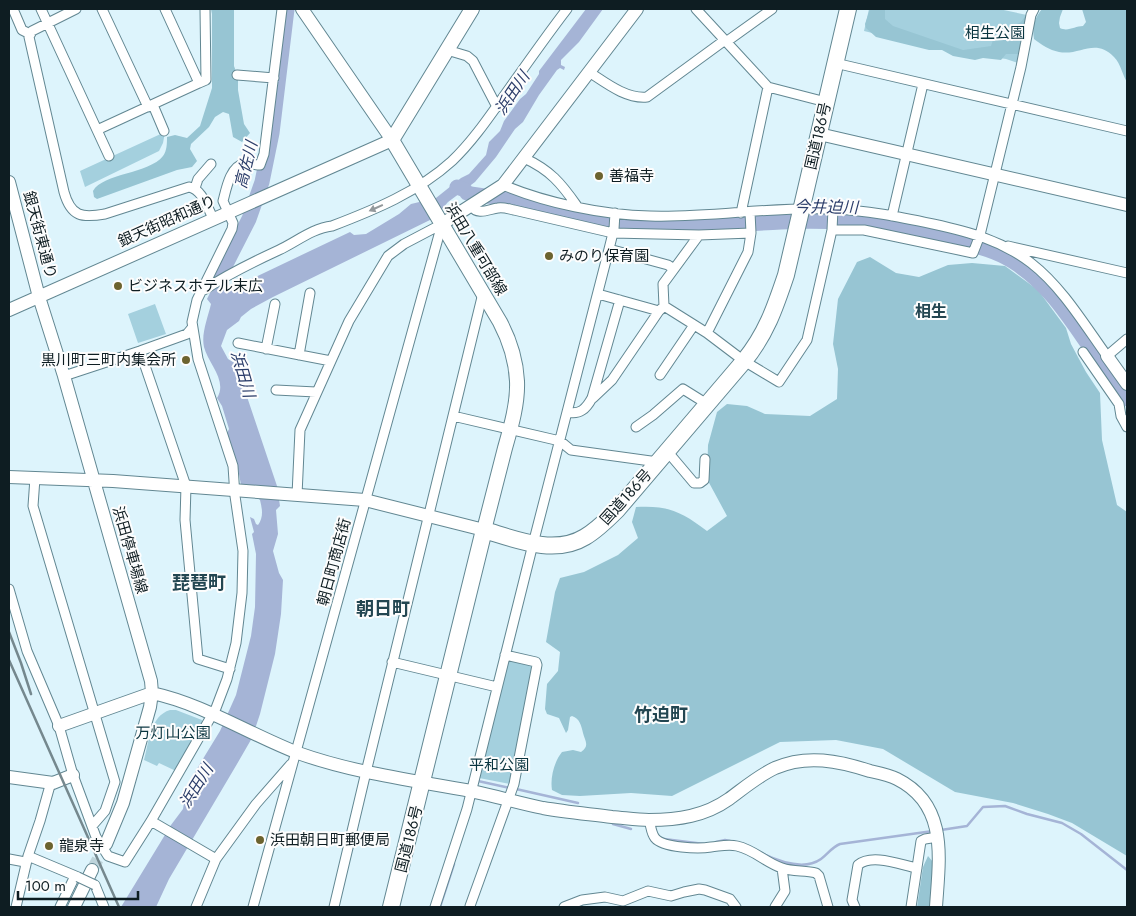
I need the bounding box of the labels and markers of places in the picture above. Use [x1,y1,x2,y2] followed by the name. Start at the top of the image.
[609,165,654,187] place label: 善福寺
[593,170,605,182] marker: 善福寺
[559,245,649,267] place label: みのり保育園
[543,250,555,262] marker: みのり保育園
[128,275,263,297] place label: ビジネスホテル末広
[112,280,124,292] marker: ビジネスホテル末広
[41,349,176,371] place label: 黒川町三町内集会所
[180,354,192,366] marker: 黒川町三町内集会所
[270,829,390,851] place label: 浜田朝日町郵便局
[254,834,266,846] marker: 浜田朝日町郵便局
[59,835,104,857] place label: 龍泉寺
[43,840,55,852] marker: 龍泉寺

